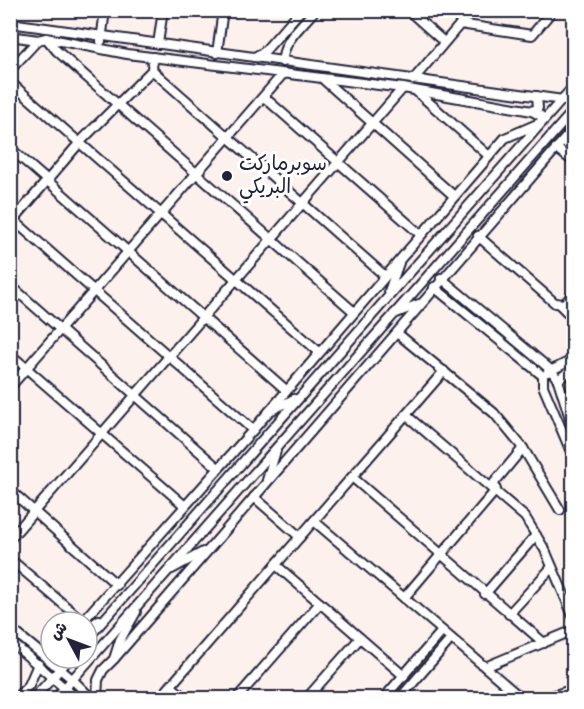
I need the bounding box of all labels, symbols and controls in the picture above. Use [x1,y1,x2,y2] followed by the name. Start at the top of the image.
[239,150,327,204] place label: سوبرماركت البريكي
[220,169,234,183] marker: سوبرماركت البريكي
[39,610,99,670] north arrow
[44,617,73,645] text: ش

